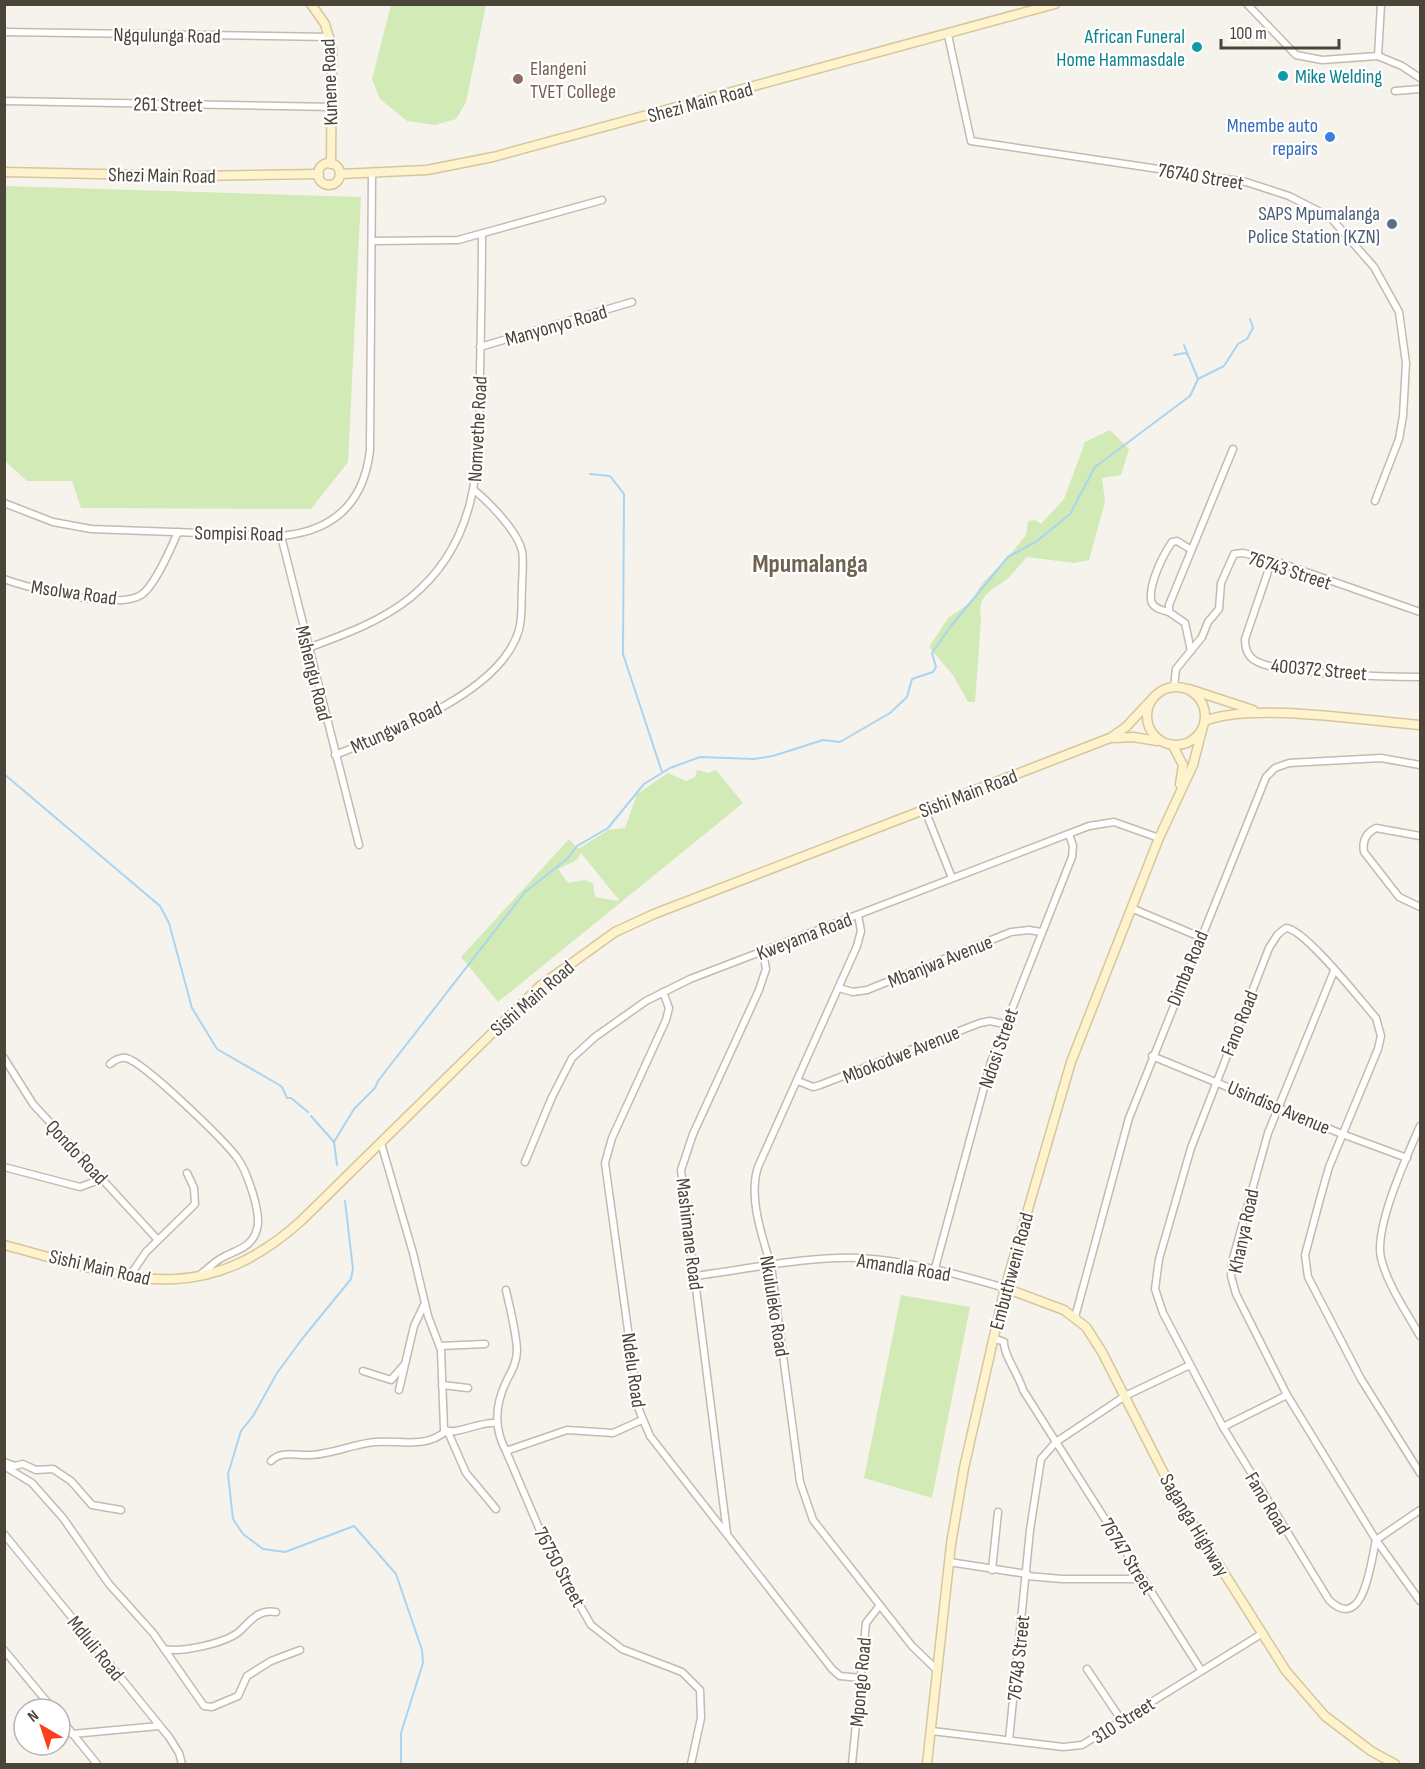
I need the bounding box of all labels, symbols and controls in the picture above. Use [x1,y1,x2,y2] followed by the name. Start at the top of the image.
[1221,12,1340,50] scale bar
[113,23,221,49] street label: Ngqulunga Road
[1230,23,1267,44] text: 100 m
[1056,25,1185,72] place label: African Funeral Home Hammasdale
[316,38,344,126] street label: Kunene Road
[1190,40,1204,54] marker: African Funeral Home Hammasdale
[530,57,616,104] place label: Elangeni TVET College
[1295,65,1382,89] place label: Mike Welding
[1276,69,1290,83] marker: Mike Welding
[511,72,525,86] marker: Elangeni TVET College
[645,77,755,128] street label: Shezi Main Road
[133,92,203,118] street label: 261 Street
[1227,114,1318,161] place label: Mnembe auto repairs
[1323,130,1337,144] marker: Mnembe auto repairs
[1156,158,1245,196] street label: 76740 Street
[108,163,216,189] street label: Shezi Main Road
[1248,202,1380,249] place label: SAPS Mpumalanga Police Station (KZN)
[1385,217,1399,231] marker: SAPS Mpumalanga Police Station (KZN)
[503,300,610,352] street label: Manyonyo Road
[463,375,493,483] street label: Nomvethe Road
[194,521,284,547] street label: Sompisi Road
[1245,546,1334,596] street label: 76743 Street
[752,549,868,580] district label: Mpumalanga
[29,575,118,611] street label: Msolwa Road
[290,623,336,723] street label: Mshengu Road
[1270,654,1368,686] street label: 400372 Street
[347,696,446,759] street label: Mtungwa Road
[916,764,1021,824] street label: Sishi Main Road
[753,908,855,966] street label: Kweyama Road
[1162,927,1214,1009] street label: Dimba Road
[885,930,996,994] street label: Mbanjwa Avenue
[486,956,580,1042] street label: Sishi Main Road
[1216,987,1264,1060] street label: Fano Road
[974,1005,1024,1092] street label: Ndosi Street
[840,1021,963,1089] street label: Mbokodwe Avenue
[1224,1076,1333,1140] street label: Usindiso Avenue
[40,1115,112,1190] street label: Qondo Road
[670,1177,708,1292] street label: Mashimane Road
[1223,1187,1265,1276] street label: Khanya Road
[985,1210,1039,1333] street label: Embuthweni Road
[47,1245,153,1291] street label: Sishi Main Road
[854,1249,952,1287] street label: Amandla Road
[754,1254,794,1358] street label: Nkululeko Road
[616,1331,650,1409] street label: Ndelu Road
[1239,1468,1295,1539] street label: Fano Road
[1154,1470,1234,1581] street label: Saganga Highway
[1094,1514,1160,1599] street label: 76747 Street
[528,1523,590,1612] street label: 76750 Street
[62,1611,129,1686] street label: Mdluli Road
[1003,1614,1035,1702] street label: 76748 Street
[845,1636,877,1728] street label: Mpongo Road
[1088,1692,1159,1749] street label: 310 Street
[12,1697,72,1757] north arrow
[24,1706,43,1727] text: N

